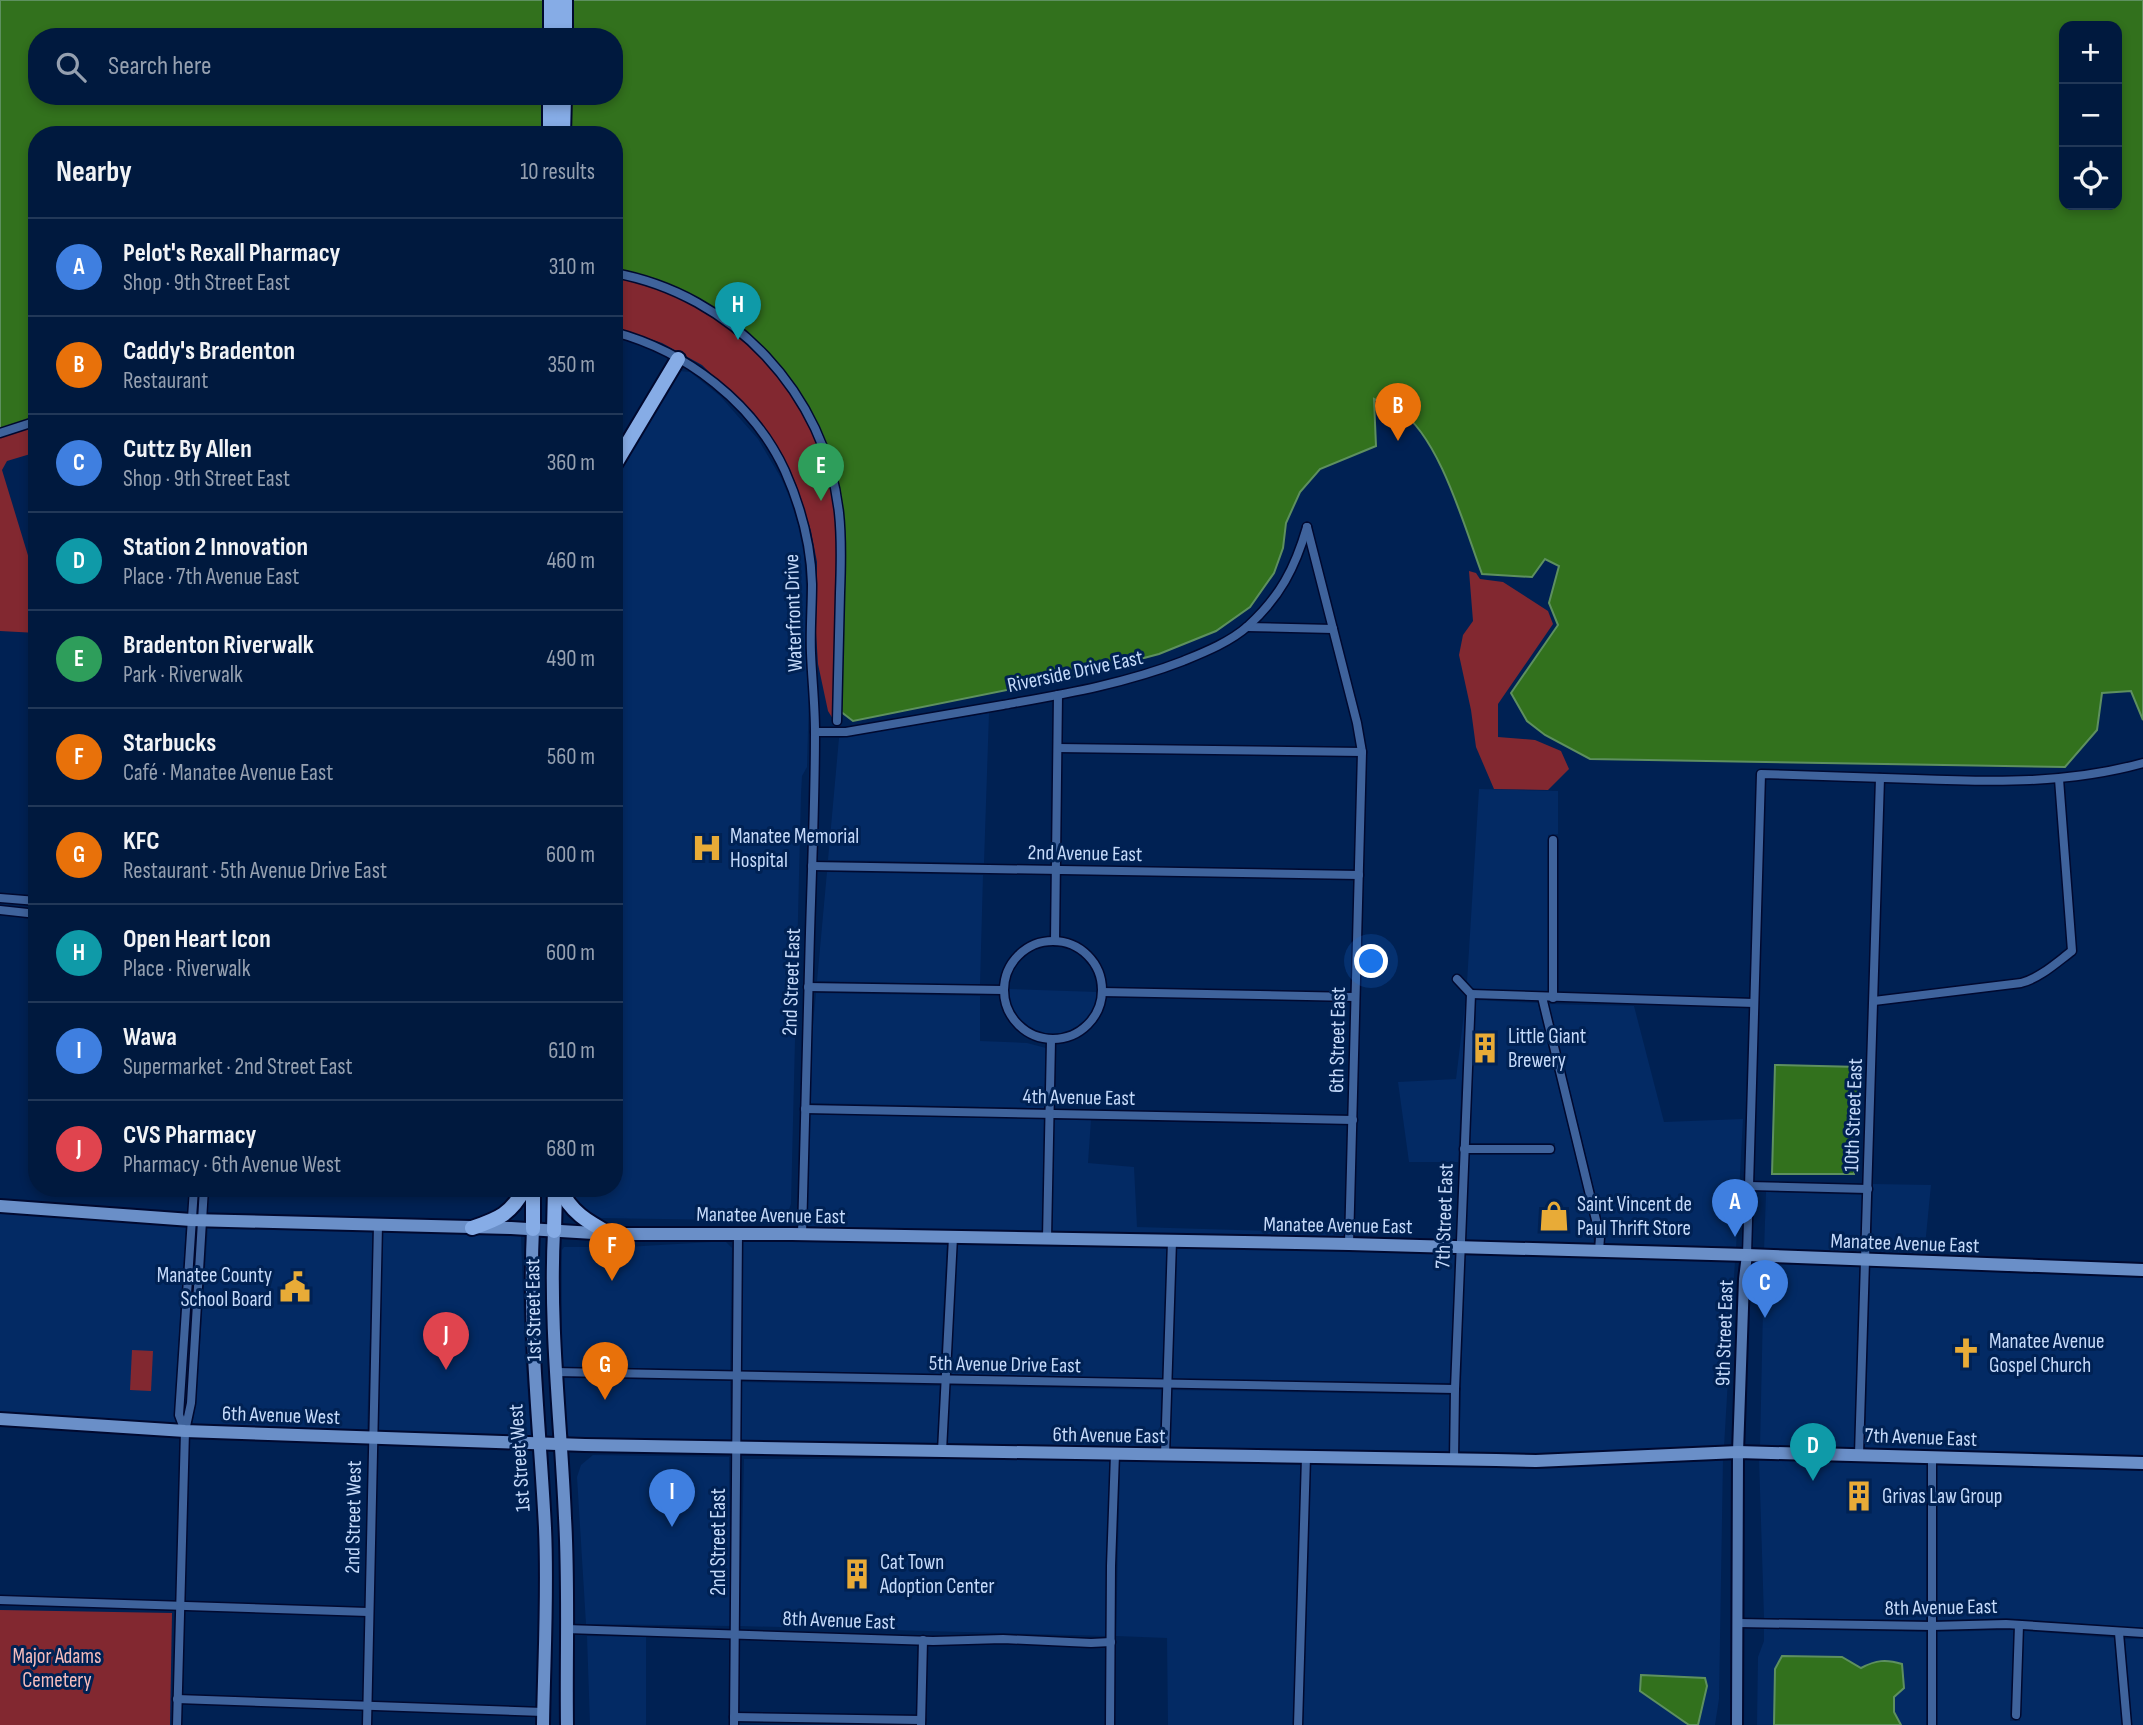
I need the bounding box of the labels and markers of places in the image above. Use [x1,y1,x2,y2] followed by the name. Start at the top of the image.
[715,282,761,340] pin: H
[1375,383,1421,441] pin: B
[798,443,844,501] pin: E
[730,824,859,873] place label: Manatee Memorial Hospital
[690,831,724,865] hospital icon: Manatee Memorial Hospital
[1508,1024,1586,1073] place label: Little Giant Brewery
[1468,1031,1502,1065] building icon: Little Giant Brewery
[1712,1179,1758,1237] pin: A
[1577,1192,1692,1241] place label: Saint Vincent de Paul Thrift Store
[1537,1199,1571,1233] shop icon: Saint Vincent de Paul Thrift Store
[589,1223,635,1281] pin: F
[1742,1260,1788,1318] pin: C
[157,1263,272,1312] place label: Manatee County School Board
[278,1270,312,1304] public building icon: Manatee County School Board
[423,1312,469,1370] pin: J
[1989,1329,2104,1378] place label: Manatee Avenue Gospel Church
[1949,1336,1983,1370] church icon: Manatee Avenue Gospel Church
[582,1342,628,1400] pin: G
[1790,1423,1836,1481] pin: D
[649,1469,695,1527] pin: I
[1842,1479,1876,1513] building icon: Grivas Law Group
[1882,1484,2003,1509] place label: Grivas Law Group
[879,1550,995,1599] place label: Cat Town Adoption Center
[840,1557,874,1591] building icon: Cat Town Adoption Center

